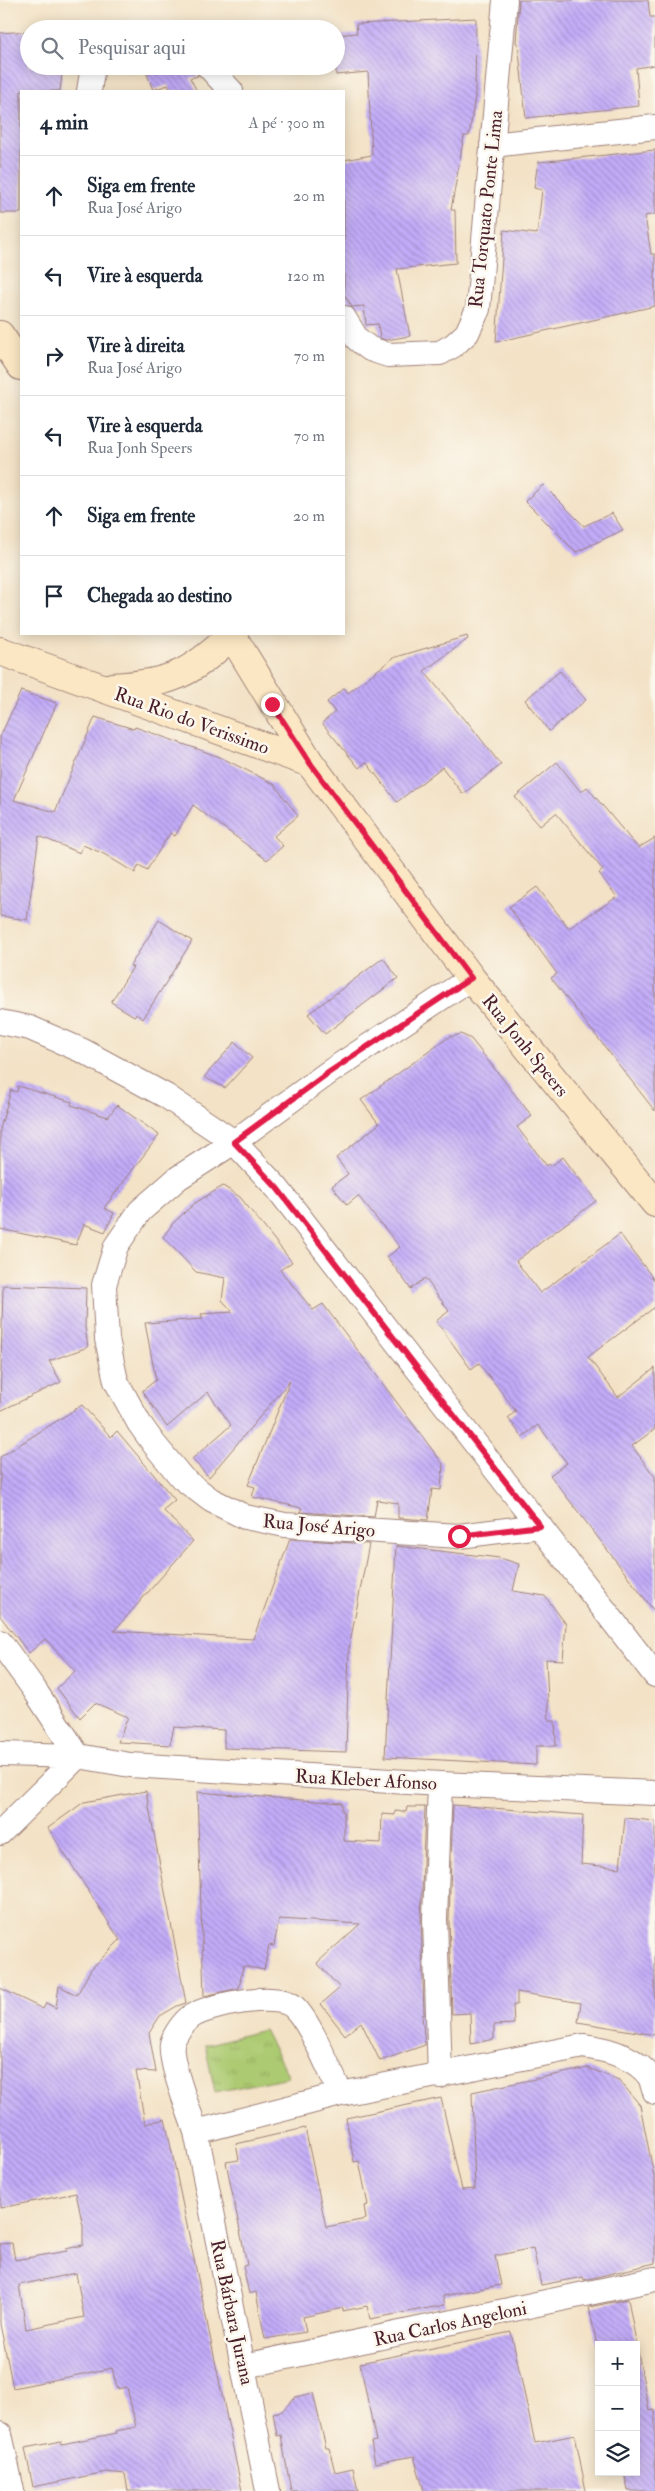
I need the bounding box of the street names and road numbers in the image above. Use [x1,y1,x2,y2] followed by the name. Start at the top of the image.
[464,109,508,309] street label: Rua Torquato Ponte Lima
[111,682,272,760] street label: Rua Rio do Verissimo
[476,990,574,1102] street label: Rua Jonh Speers
[262,1509,376,1543] street label: Rua José Arigo
[294,1764,438,1796] street label: Rua Kleber Afonso
[205,2237,259,2387] street label: Rua Bárbara Jurana
[371,2296,529,2352] street label: Rua Carlos Angeloni

